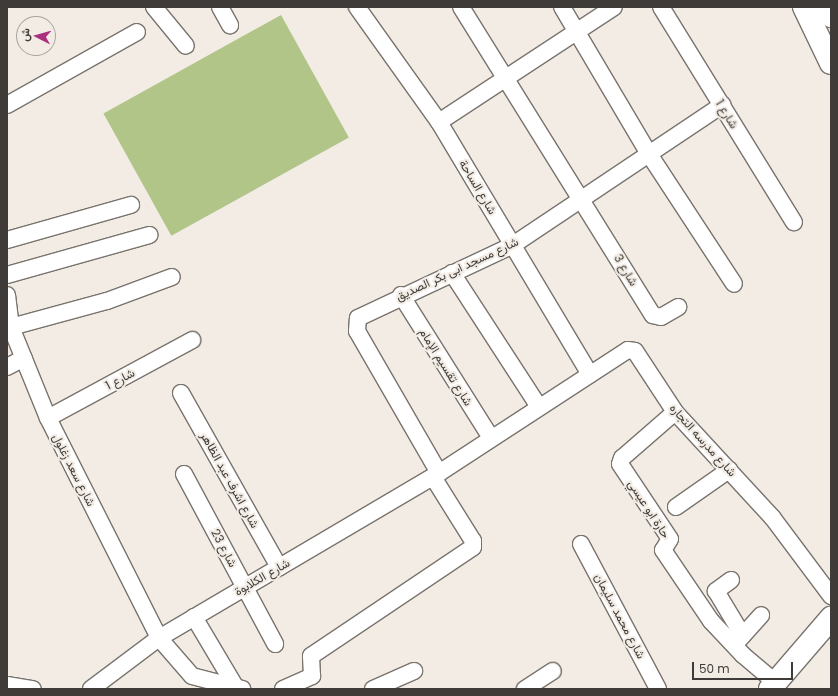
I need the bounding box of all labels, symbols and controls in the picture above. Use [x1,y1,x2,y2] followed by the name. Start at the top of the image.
[16,16,56,56] north arrow
[16,27,34,42] text: ش
[713,97,741,131] street label: شارع 1
[456,157,500,217] street label: شارع الساحة
[393,234,521,304] street label: شارع مسجد ابى بكر الصديق
[611,252,641,288] street label: شارع 3
[416,326,476,408] street label: شارع تقسيم الإمام
[103,365,137,393] street label: شارع 1
[667,401,739,479] street label: شارع مدرسه التجاره
[198,430,262,530] street label: شارع اشرف عبد الظاهر
[50,431,98,509] street label: شارع سعد زغلول
[625,477,673,541] street label: حارة ابو عيسي
[208,526,240,570] street label: شارع 23
[232,555,292,599] street label: شارع الكلابوة
[592,571,648,661] street label: شارع محمد سليمان
[694,654,795,680] scale bar
[699,660,730,677] text: 50 m

